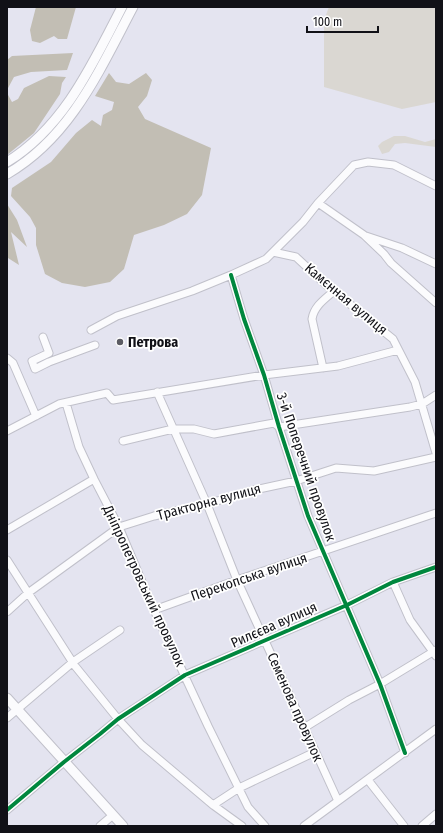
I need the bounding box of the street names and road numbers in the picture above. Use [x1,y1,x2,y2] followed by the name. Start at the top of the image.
[301,259,391,339] street label: Камєнная вулиця
[273,391,340,544] street label: 3-й Поперечний провулок
[155,480,263,524] street label: Тракторна вулиця
[99,502,189,670] street label: Дніпропетровський провулок
[189,549,309,605] street label: Перекопська вулиця
[228,598,320,652] street label: Рилєєва вулиця
[263,650,327,764] street label: Семенова провулок

